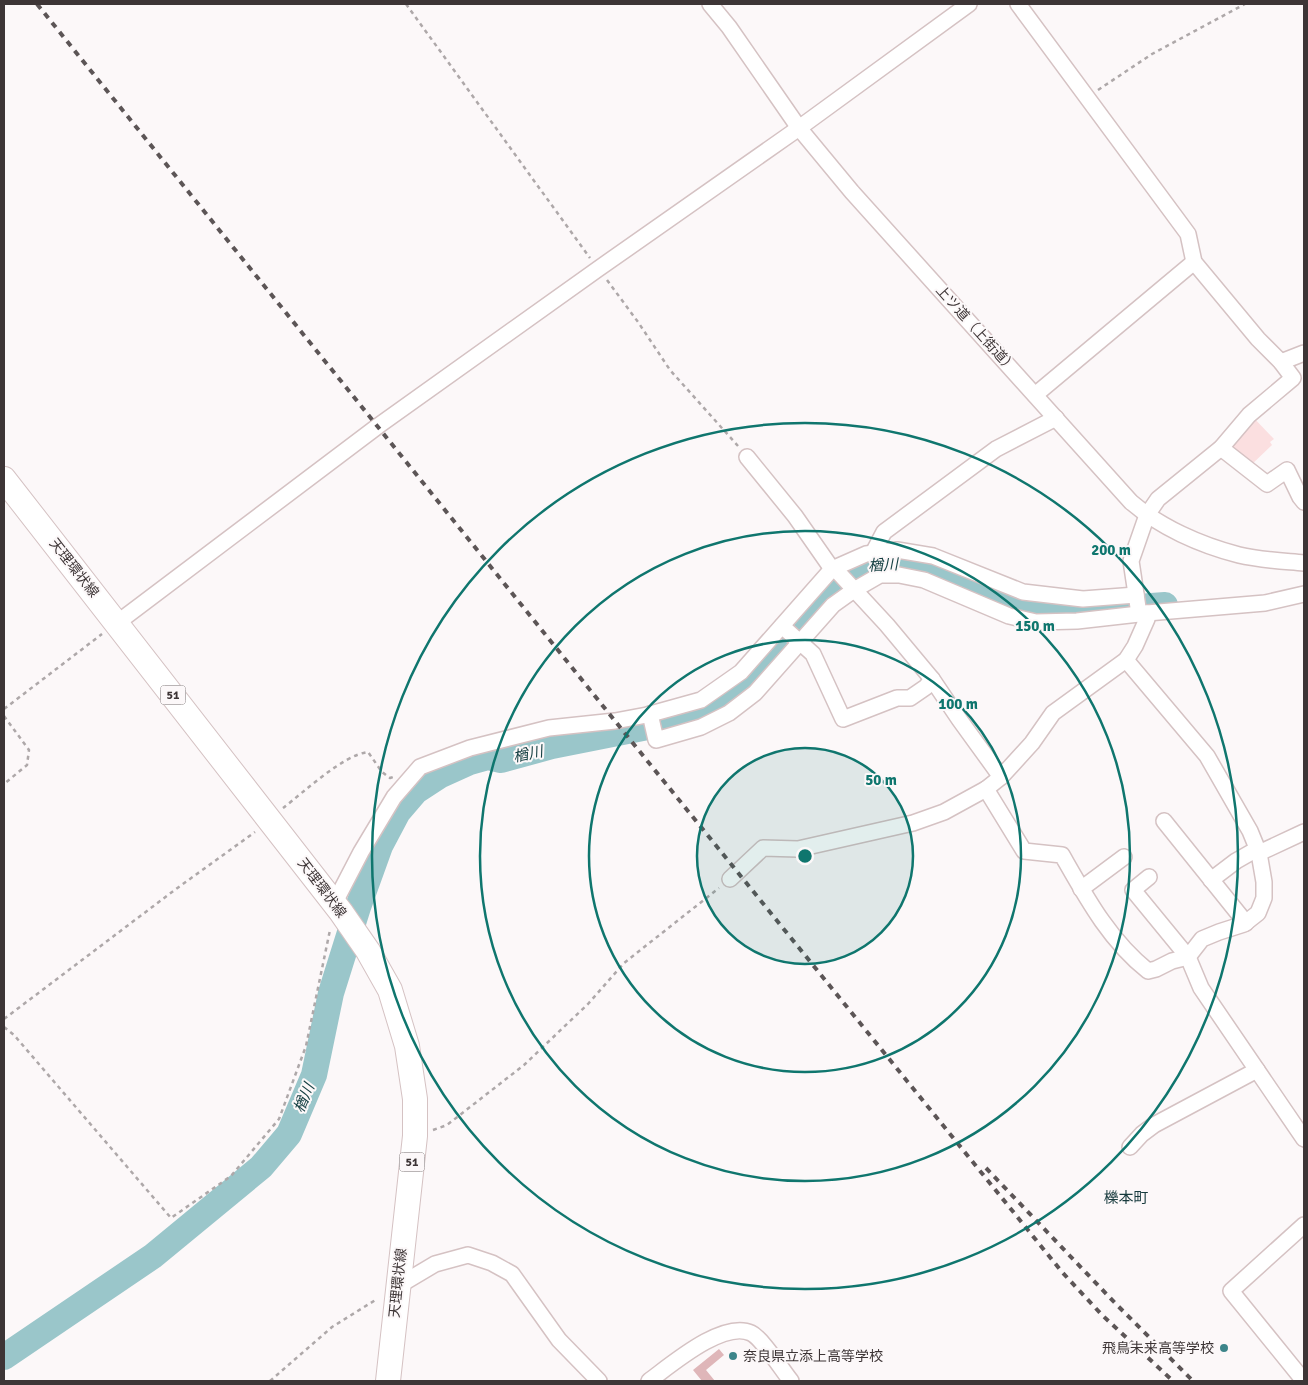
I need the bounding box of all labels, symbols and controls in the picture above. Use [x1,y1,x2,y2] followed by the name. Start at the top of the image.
[932,282,1020,376] street label: 上ツ道（上街道）
[46,535,102,601] street label: 天理環状線
[1091,541,1131,559] text: 200 m
[868,555,900,575] water label: 楢川
[1015,617,1055,635] text: 150 m
[160,686,186,704] road number: 51
[938,695,978,713] text: 100 m
[511,742,546,766] water label: 楢川
[865,771,897,789] text: 50 m
[796,847,814,865] centre of rings
[294,855,350,921] street label: 天理環状線
[290,1079,319,1115] water label: 楢川
[400,1152,424,1172] road number: 51
[1103,1189,1149,1207] district label: 櫟本町
[386,1247,410,1319] street label: 天理環状線
[1102,1340,1214,1357] place label: 飛鳥未来高等学校
[1218,1342,1230,1354] marker: 飛鳥未来高等学校
[743,1348,883,1365] place label: 奈良県立添上高等学校
[727,1350,739,1362] marker: 奈良県立添上高等学校

